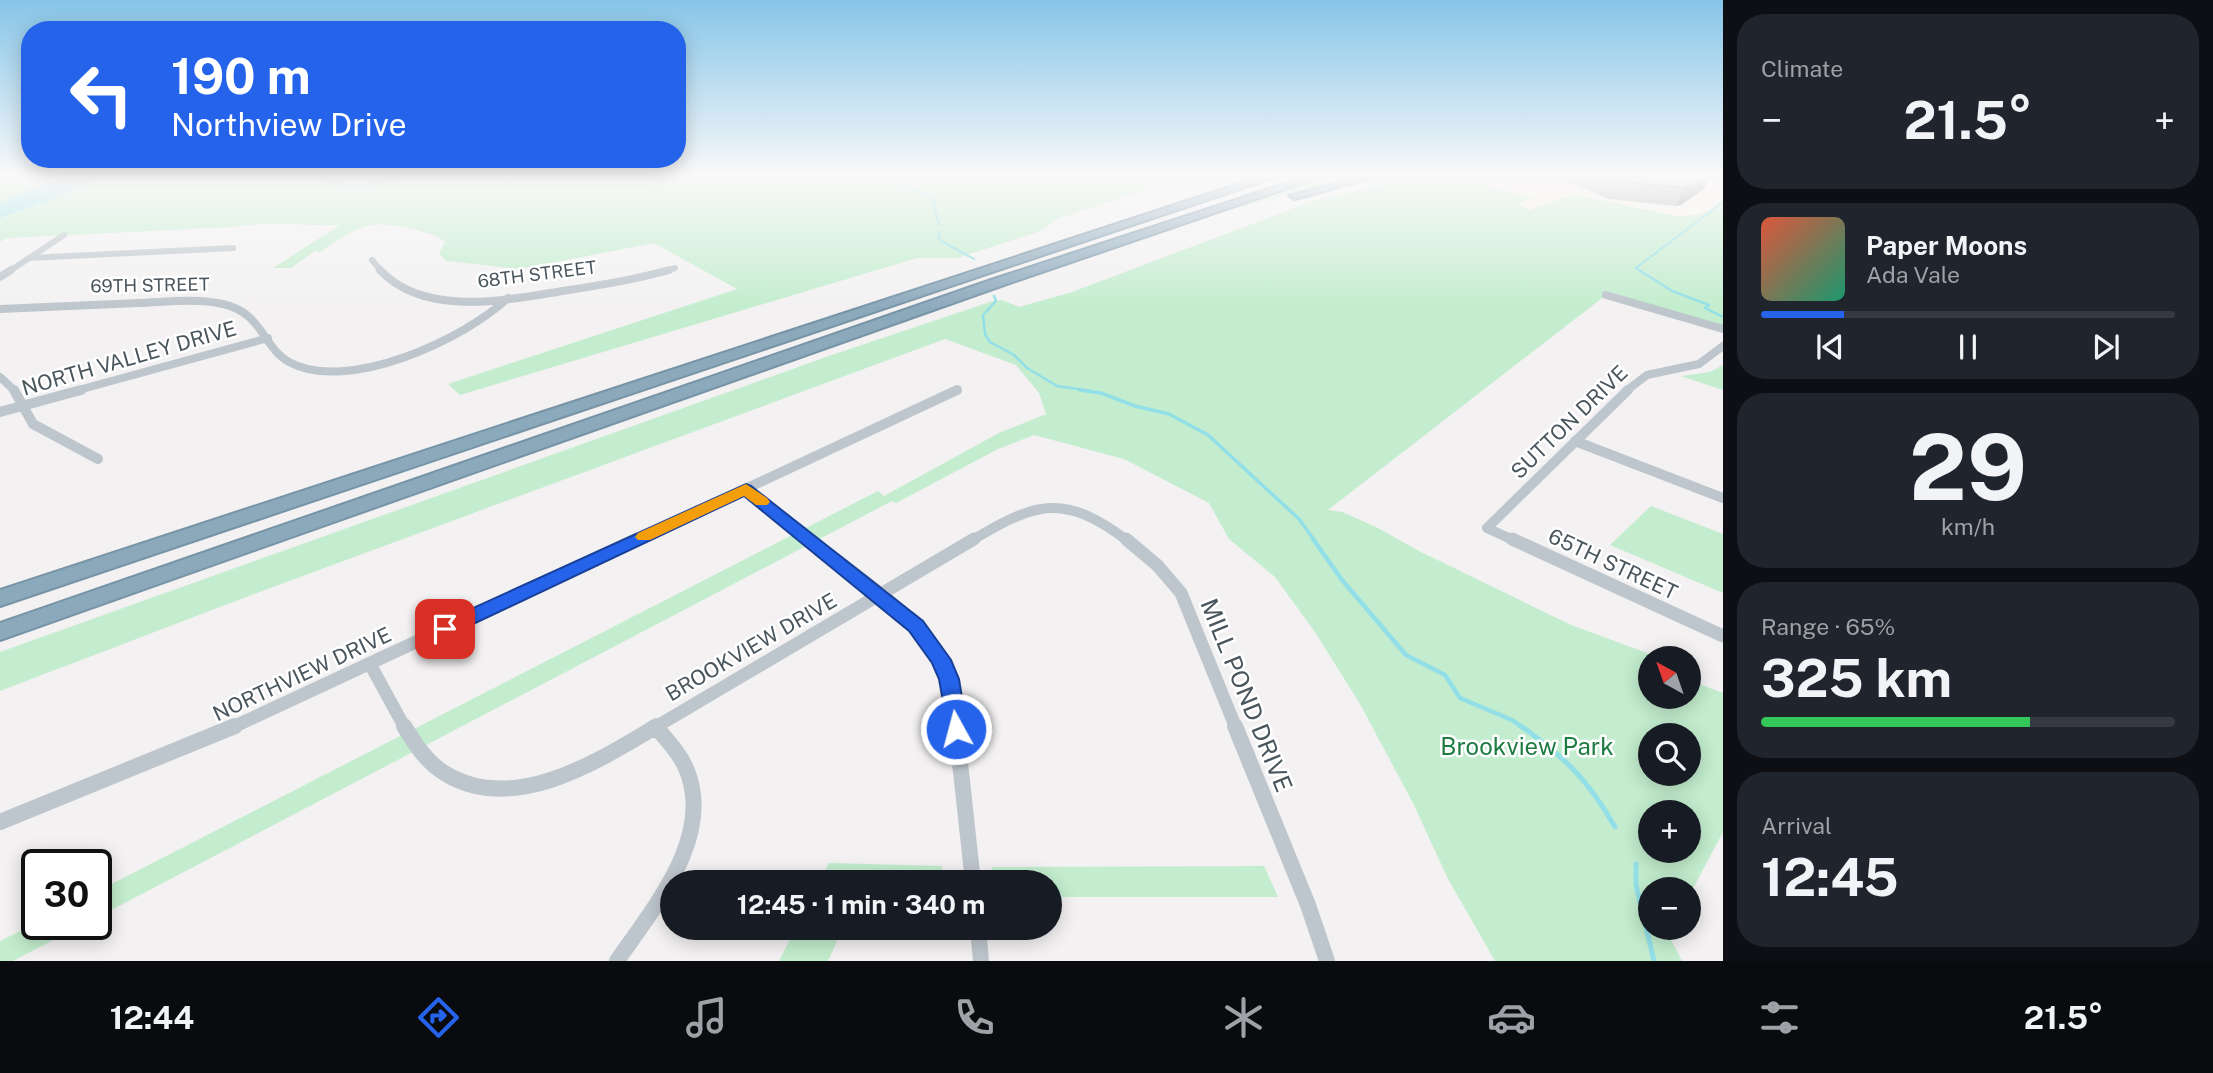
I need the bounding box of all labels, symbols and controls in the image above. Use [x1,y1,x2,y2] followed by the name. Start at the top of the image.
[171,47,311,105] text: 190 m
[56,49,147,140] icon: left
[1761,55,1843,82] text: Climate
[1903,90,2033,151] text: 21.5°
[1761,98,1782,143] text: −
[2154,98,2175,143] text: +
[171,106,407,143] text: Northview Drive
[1866,230,2027,261] text: Paper Moons
[476,256,598,292] street label: 68TH STREET
[1866,261,1960,288] text: Ada Vale
[90,273,210,297] street label: 69TH STREET
[19,315,239,401] street label: NORTH VALLEY DRIVE
[1811,328,1849,366] icon: previous
[1949,328,1987,366] icon: pause
[2087,328,2125,366] icon: next
[1506,360,1632,484] street label: SUTTON DRIVE
[1909,414,2027,520] text: 29
[1941,513,1995,540] text: km/h
[1544,523,1682,605] street label: 65TH STREET
[661,588,841,706] street label: BROOKVIEW DRIVE
[1195,594,1299,796] street label: MILL POND DRIVE
[415,599,475,659] pin
[426,610,464,648] icon: arrive
[1761,613,1895,640] text: Range · 65%
[209,622,395,726] street label: NORTHVIEW DRIVE
[1638,646,1701,709] north arrow
[1638,646,1701,940] map controls
[1761,648,1952,709] text: 325 km
[919,692,993,766] position arrow
[1638,723,1701,786] button: search
[1440,732,1614,760] park label: Brookview Park
[1638,800,1701,863] button: +
[1761,812,1832,839] text: Arrival
[1761,847,1899,908] text: 12:45
[21,849,112,940] speed limit sign: 30
[1638,877,1701,940] button: −
[737,889,985,920] text: 12:45 · 1 min · 340 m
[414,993,463,1042] icon: directions
[682,993,731,1042] icon: music
[950,993,999,1042] icon: phone
[1219,993,1268,1042] icon: climate
[1487,993,1536,1042] icon: car
[1755,993,1804,1042] icon: filters
[110,999,194,1036] text: 12:44
[2024,999,2103,1036] text: 21.5°

